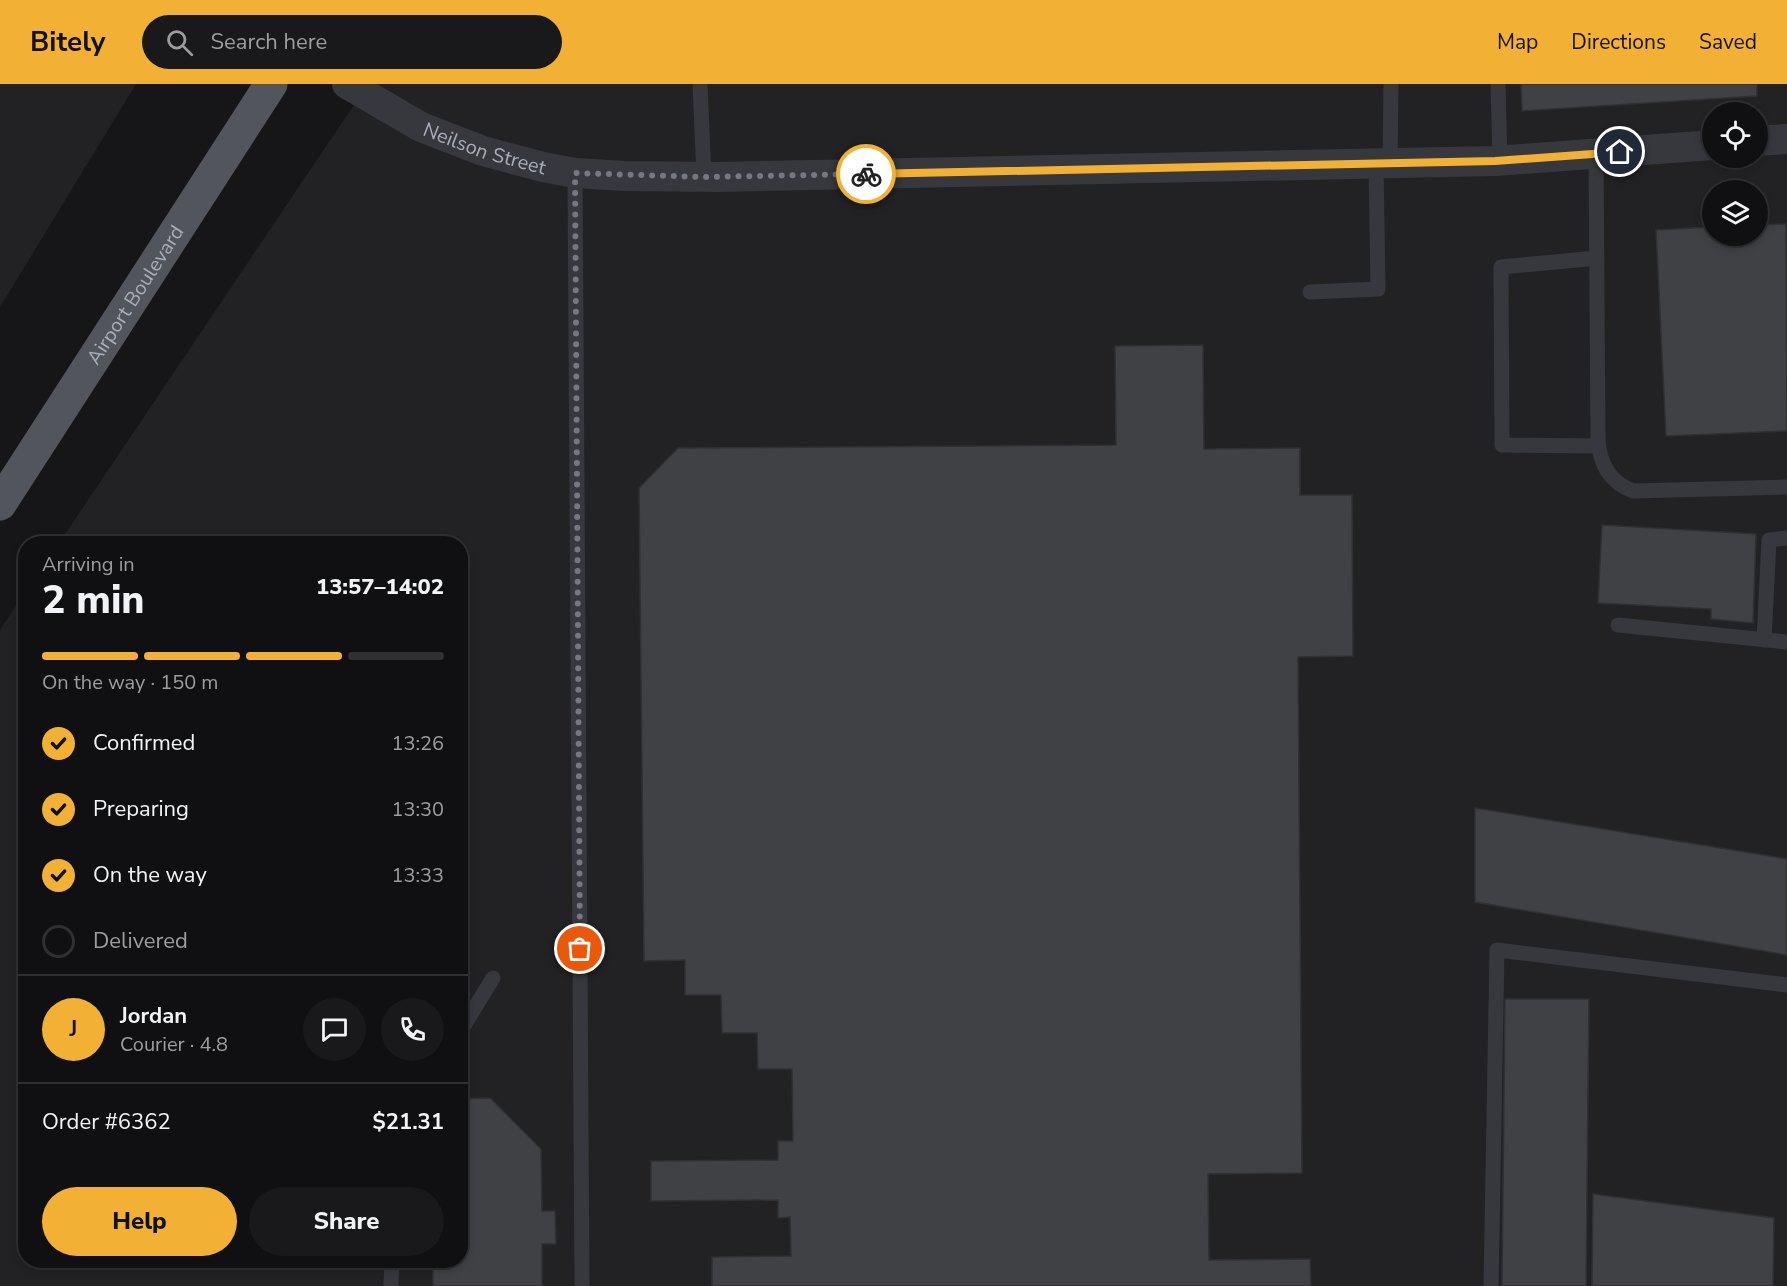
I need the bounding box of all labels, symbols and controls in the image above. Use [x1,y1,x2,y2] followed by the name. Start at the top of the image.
[142,15,562,69] search box
[30,23,106,61] text: Bitely
[163,26,196,59] icon: search
[211,27,327,57] text: Search here
[1497,28,1538,56] text: Map
[1571,28,1666,56] text: Directions
[1699,28,1757,56] text: Saved
[1702,102,1768,246] map controls
[1702,102,1768,168] button: locate
[419,116,550,181] street label: Neilson Street
[1594,126,1645,177] pin
[1603,135,1636,168] icon: home
[836,144,896,204] courier
[850,158,883,191] icon: bike
[1702,180,1768,246] button: layers
[80,220,190,370] street label: Airport Boulevard
[42,551,135,578] text: Arriving in
[316,572,444,602] text: 13:57–14:02
[42,574,145,627] text: 2 min
[42,669,218,696] text: On the way · 150 m
[42,727,75,760] icon: check
[93,728,195,758] text: Confirmed
[391,730,444,757] text: 13:26
[42,793,75,826] icon: check
[93,794,189,824] text: Preparing
[391,796,444,823] text: 13:30
[42,859,75,892] icon: check
[93,860,207,890] text: On the way
[391,862,444,889] text: 13:33
[554,923,605,974] pin
[93,926,188,956] text: Delivered
[563,932,596,965] icon: bag
[303,998,366,1061] button: chat
[381,998,444,1061] button: phone
[120,1001,187,1031] text: Jordan
[70,1014,77,1044] text: J
[120,1031,228,1058] text: Courier · 4.8
[42,1107,171,1137] text: Order #6362
[373,1107,444,1137] text: $21.31
[42,1187,237,1256] button: Help
[249,1187,444,1256] button: Share

